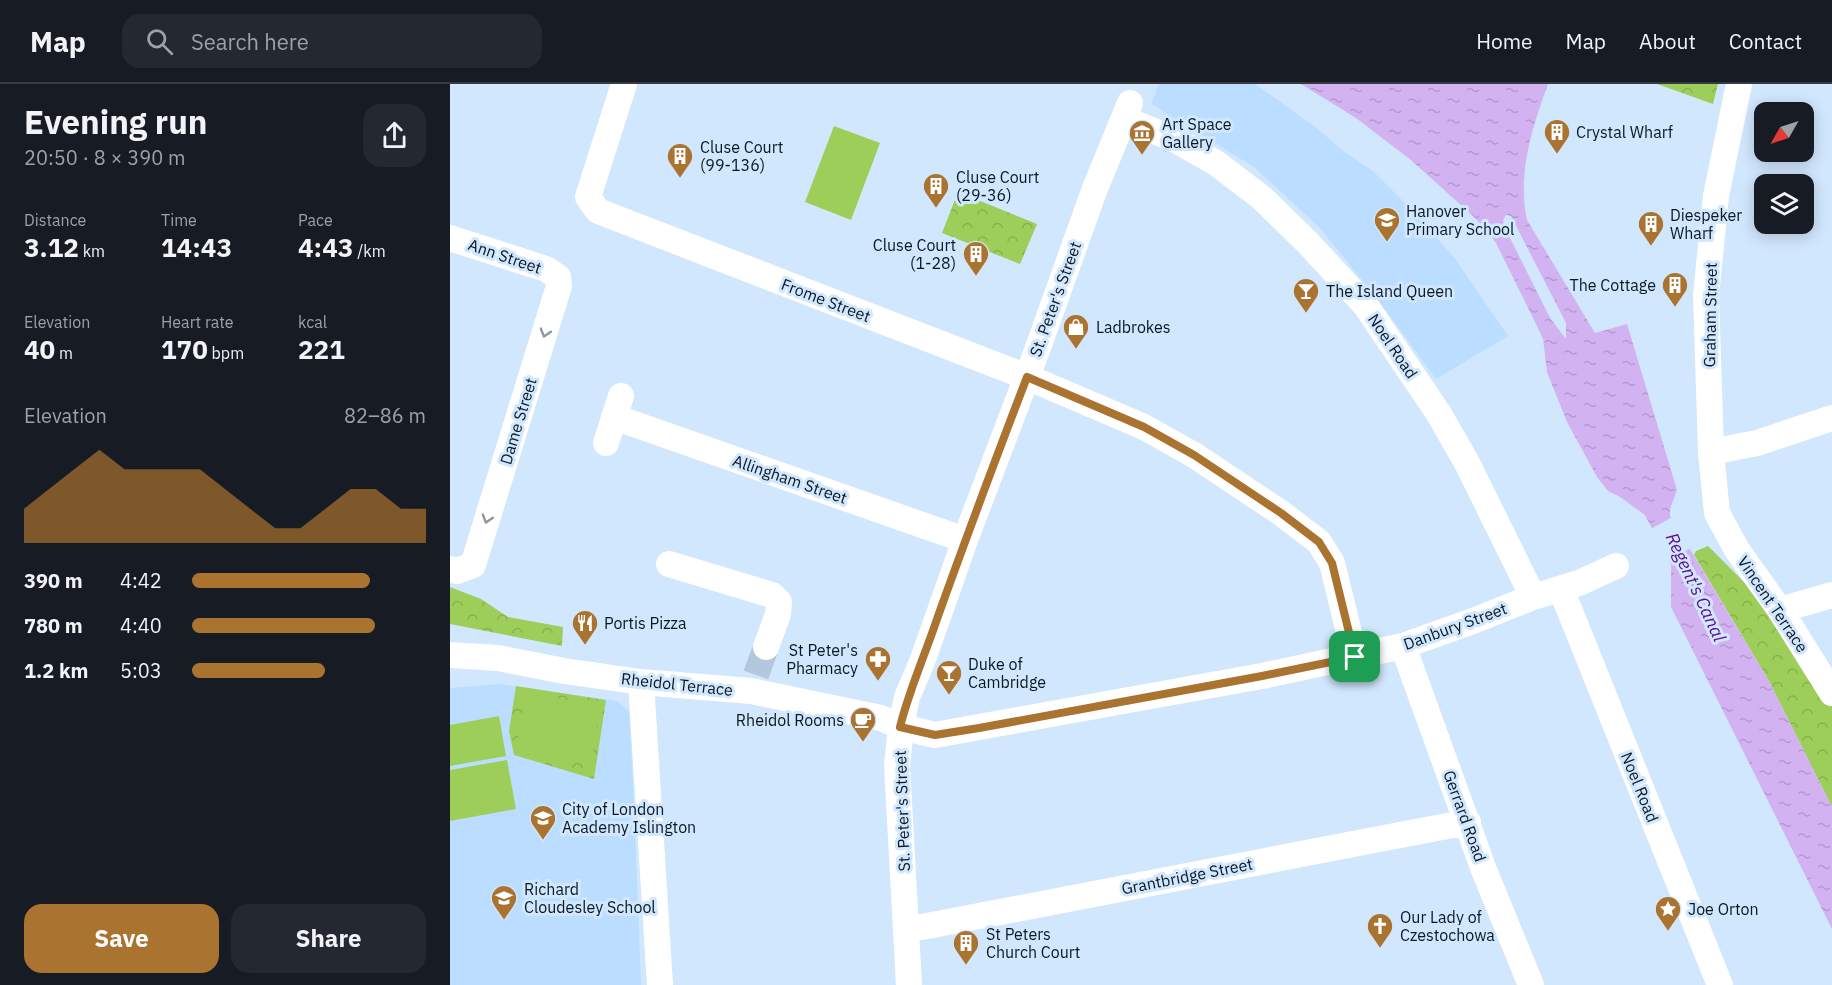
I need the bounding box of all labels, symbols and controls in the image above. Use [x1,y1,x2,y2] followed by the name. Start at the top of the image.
[122,14,542,68] search box
[30,23,86,60] text: Map
[143,25,176,58] icon: search
[191,27,309,56] text: Search here
[1476,27,1533,55] text: Home
[1566,27,1606,55] text: Map
[1639,27,1696,55] text: About
[1729,27,1802,55] text: Contact
[24,100,208,143] text: Evening run
[1754,102,1814,162] north arrow
[1754,102,1814,234] map controls
[363,104,426,167] button: share
[1162,114,1232,152] place label: Art Space Gallery
[1542,117,1572,155] building icon: Crystal Wharf
[1127,118,1157,156] museum icon: Art Space Gallery
[1576,122,1673,142] place label: Crystal Wharf
[700,137,783,175] place label: Cluse Court (99-136)
[665,141,695,179] building icon: Cluse Court (99-136)
[24,144,185,171] text: 20:50 · 8 × 390 m
[956,167,1039,205] place label: Cluse Court (29-36)
[921,171,951,209] building icon: Cluse Court (29-36)
[1754,174,1814,234] button: layers
[1406,201,1514,239] place label: Hanover Primary School
[1372,205,1402,243] school or university icon: Hanover Primary School
[1670,205,1742,243] place label: Diespeker Wharf
[1636,209,1666,247] building icon: Diespeker Wharf
[24,210,86,230] text: Distance
[161,210,197,230] text: Time
[298,210,333,230] text: Pace
[24,230,79,264] text: 3.12
[161,230,232,264] text: 14:43
[298,230,353,264] text: 4:43
[466,234,544,278] street label: Ann Street
[873,235,956,273] place label: Cluse Court (1-28)
[961,239,991,277] building icon: Cluse Court (1-28)
[1025,239,1085,359] street label: St. Peter's Street
[79,241,105,261] text: km
[353,241,386,261] text: /km
[1699,262,1721,368] street label: Graham Street
[1660,270,1690,308] building icon: The Cottage
[779,274,873,326] street label: Frome Street
[1570,275,1656,295] place label: The Cottage
[1291,276,1321,314] bar icon: The Island Queen
[1326,281,1453,301] place label: The Island Queen
[1364,310,1422,382] street label: Noel Road
[24,312,90,332] text: Elevation
[161,312,234,332] text: Heart rate
[298,312,327,332] text: kcal
[1061,312,1091,350] shop icon: Ladbrokes
[1096,317,1171,337] place label: Ladbrokes
[540,327,552,338] one-way arrow
[24,332,55,366] text: 40
[161,332,208,366] text: 170
[298,332,345,366] text: 221
[55,343,73,363] text: m
[208,343,244,363] text: bpm
[495,375,541,467] street label: Dame Street
[24,402,107,429] text: Elevation
[344,402,426,429] text: 82–86 m
[730,450,850,508] street label: Allingham Street
[482,513,495,524] one-way arrow
[1661,529,1731,645] water label: Regent's Canal
[1733,552,1813,656] street label: Vincent Terrace
[24,567,83,594] text: 390 m
[120,567,162,594] text: 4:42
[1401,598,1509,654] street label: Danbury Street
[570,608,600,646] restaurant icon: Portis Pizza
[24,612,83,639] text: 780 m
[120,612,162,639] text: 4:40
[604,613,687,633] place label: Portis Pizza
[1329,631,1380,682] pin
[786,640,858,678] place label: St Peter's Pharmacy
[1338,640,1371,673] icon: arrive
[863,644,893,682] pharmacy icon: St Peter's Pharmacy
[968,654,1046,692] place label: Duke of Cambridge
[24,657,88,684] text: 1.2 km
[120,657,162,684] text: 5:03
[934,658,964,696] bar icon: Duke of Cambridge
[620,668,734,700] street label: Rheidol Terrace
[848,705,878,743] cafe icon: Rheidol Rooms
[736,710,844,730] place label: Rheidol Rooms
[1617,749,1663,825] street label: Noel Road
[890,750,914,872] street label: St. Peter's Street
[1439,768,1491,864] street label: Gerrard Road
[562,799,696,837] place label: City of London Academy Islington
[528,803,558,841] school or university icon: City of London Academy Islington
[1120,853,1254,899] street label: Grantbridge Street
[524,879,656,917] place label: Richard Cloudesley School
[489,883,519,921] school or university icon: Richard Cloudesley School
[1653,894,1683,932] place icon: Joe Orton
[1688,899,1759,919] place label: Joe Orton
[24,904,219,973] button: Save
[231,904,426,973] button: Share
[1400,907,1495,945] place label: Our Lady of Czestochowa
[1365,911,1395,949] church icon: Our Lady of Czestochowa
[986,924,1080,962] place label: St Peters Church Court
[951,928,981,966] building icon: St Peters Church Court

